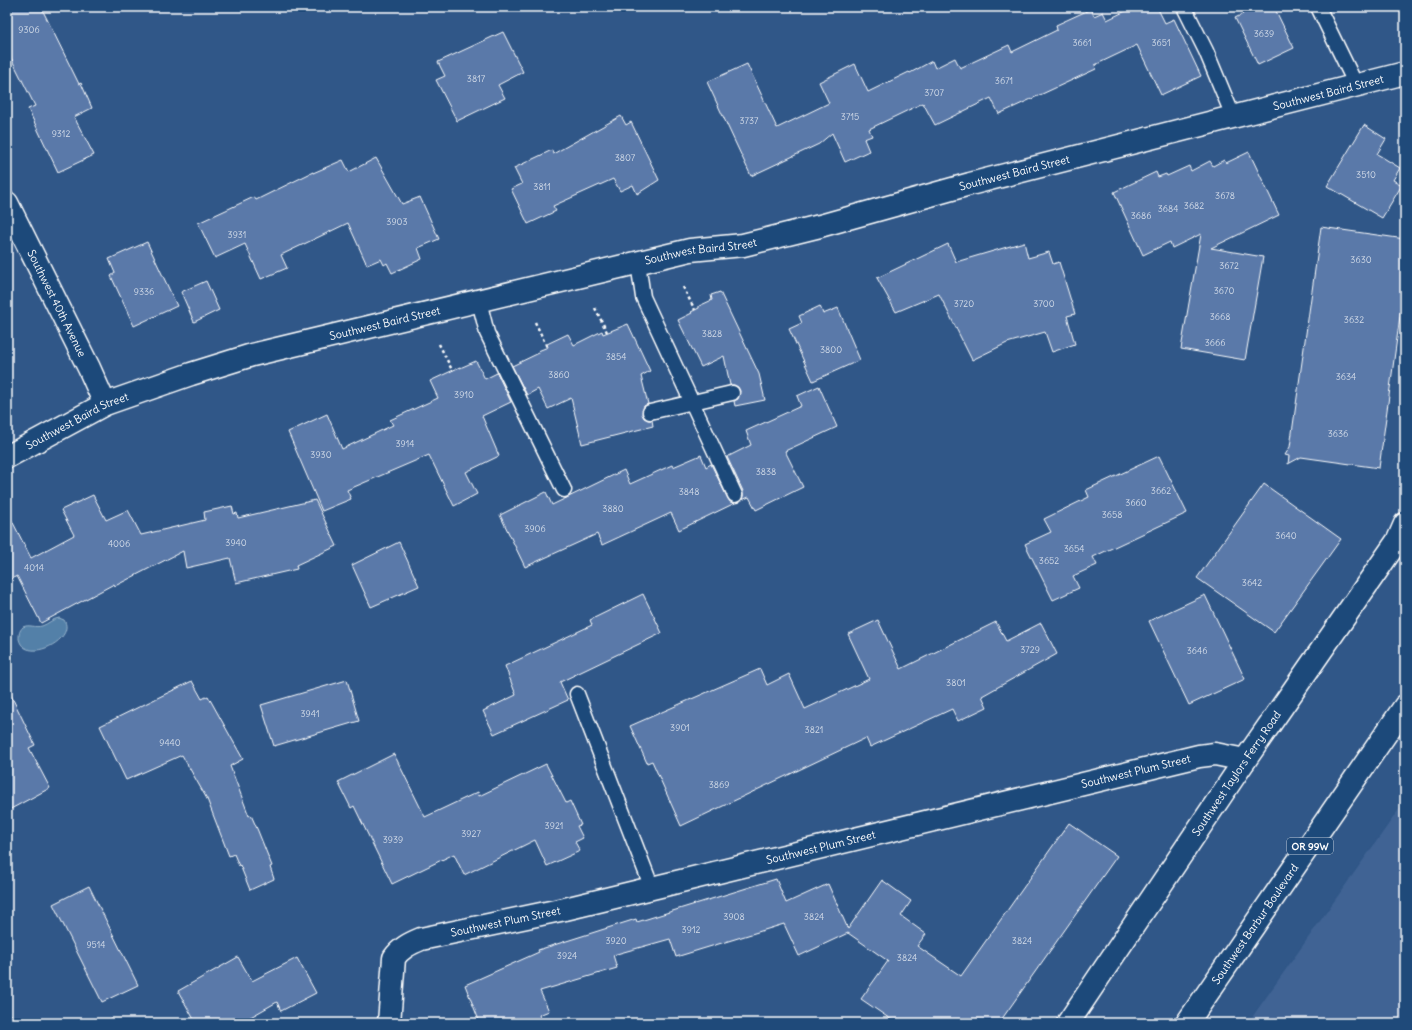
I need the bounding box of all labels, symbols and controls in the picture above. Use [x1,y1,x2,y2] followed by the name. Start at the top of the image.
[18,24,40,35] house number: 9306
[1254,28,1274,39] house number: 3639
[1072,37,1092,48] house number: 3661
[1151,37,1171,48] house number: 3651
[1272,72,1385,113] street label: Southwest Baird Street
[467,73,486,84] house number: 3817
[995,75,1013,86] house number: 3671
[924,87,944,98] house number: 3707
[841,111,859,122] house number: 3715
[739,115,759,126] house number: 3737
[52,128,70,139] house number: 9312
[615,152,636,163] house number: 3807
[958,152,1071,194] street label: Southwest Baird Street
[1356,169,1376,180] house number: 3510
[533,181,551,192] house number: 3811
[1215,190,1235,201] house number: 3678
[1184,200,1204,211] house number: 3682
[1158,203,1178,214] house number: 3684
[1131,210,1151,221] house number: 3686
[386,216,408,227] house number: 3903
[228,229,246,240] house number: 3931
[643,235,758,268] street label: Southwest Baird Street
[24,247,89,359] street label: Southwest 40th Avenue
[1350,254,1372,265] house number: 3630
[1219,260,1239,271] house number: 3672
[1214,285,1234,296] house number: 3670
[134,286,154,297] house number: 9336
[954,298,974,309] house number: 3720
[1033,298,1055,309] house number: 3700
[328,303,442,343] street label: Southwest Baird Street
[1210,311,1230,322] house number: 3668
[1344,314,1364,325] house number: 3632
[702,328,722,339] house number: 3828
[1205,337,1225,348] house number: 3666
[820,344,842,355] house number: 3800
[606,351,626,362] house number: 3854
[548,369,570,380] house number: 3860
[1336,371,1356,382] house number: 3634
[23,389,131,453] street label: Southwest Baird Street
[454,389,474,400] house number: 3910
[1328,428,1348,439] house number: 3636
[395,438,415,449] house number: 3914
[310,449,332,460] house number: 3930
[756,466,776,477] house number: 3838
[1151,485,1171,496] house number: 3662
[679,486,699,497] house number: 3848
[1125,497,1147,508] house number: 3660
[602,503,624,514] house number: 3880
[1102,509,1122,520] house number: 3658
[524,523,546,534] house number: 3906
[1275,530,1297,541] house number: 3640
[225,537,247,548] house number: 3940
[108,538,130,549] house number: 4006
[1064,543,1084,554] house number: 3654
[1039,555,1059,566] house number: 3652
[24,562,44,573] house number: 4014
[1242,577,1262,588] house number: 3642
[1020,644,1040,655] house number: 3729
[1187,645,1207,656] house number: 3646
[946,677,966,688] house number: 3801
[301,708,319,719] house number: 3941
[1189,708,1284,839] street label: Southwest Taylors Ferry Road
[670,722,690,733] house number: 3901
[805,724,823,735] house number: 3821
[159,737,181,748] house number: 9440
[1080,751,1192,791] street label: Southwest Plum Street
[709,779,729,790] house number: 3869
[545,820,563,831] house number: 3921
[765,827,877,867] street label: Southwest Plum Street
[461,828,481,839] house number: 3927
[383,834,403,845] house number: 3939
[1287,838,1333,854] road number: OR 99W
[1209,861,1302,987] street label: Southwest Barbur Boulevard
[449,903,562,940] street label: Southwest Plum Street
[723,911,745,922] house number: 3908
[804,911,824,922] house number: 3824
[682,924,700,935] house number: 3912
[605,935,627,946] house number: 3920
[1012,935,1032,946] house number: 3824
[86,939,106,950] house number: 9514
[557,950,577,961] house number: 3924
[897,952,917,963] house number: 3824

